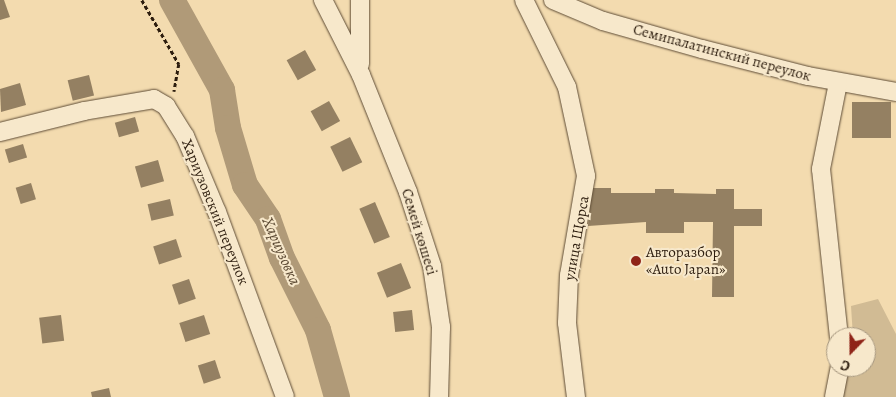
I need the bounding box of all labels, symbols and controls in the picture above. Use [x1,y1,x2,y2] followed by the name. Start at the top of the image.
[631,21,813,85] street label: Семипалатинский переулок
[177,136,253,288] street label: Хариузовский переулок
[397,187,441,277] street label: Семей көшесі
[561,194,593,282] street label: улица Щорса
[258,214,304,288] water label: Хариузовка
[646,243,725,278] place label: Авторазбор «Auto Japan»
[630,255,642,267] marker: Авторазбор «Auto Japan»
[826,327,876,377] north arrow
[838,355,853,376] text: С

